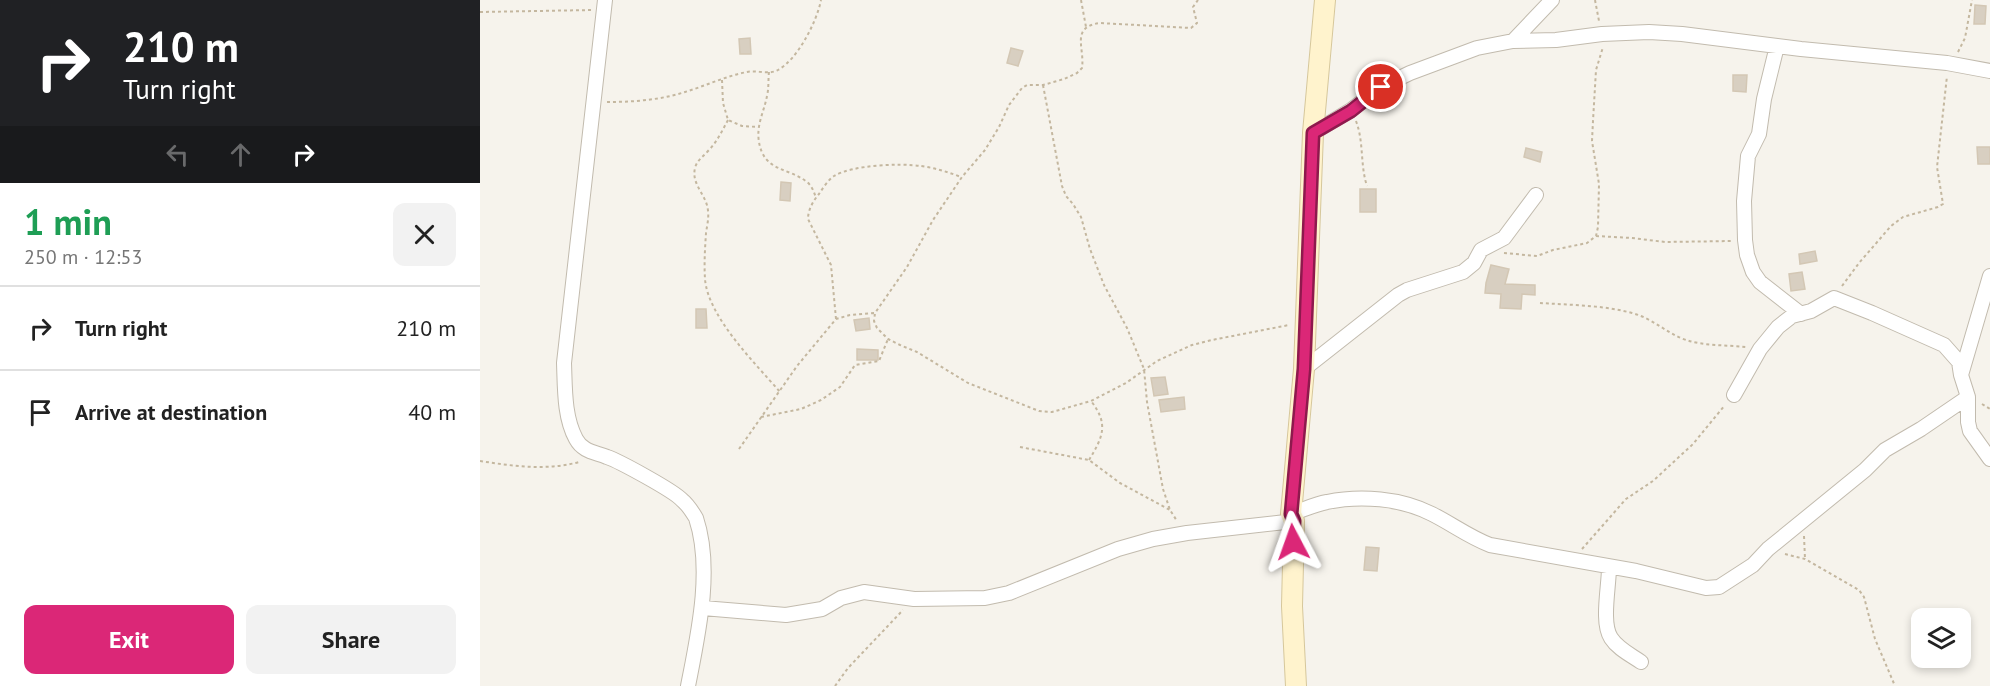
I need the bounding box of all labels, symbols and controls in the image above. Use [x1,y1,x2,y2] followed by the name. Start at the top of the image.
[123,19,239,74] text: 210 m
[24,24,102,102] icon: right
[1355,61,1406,112] pin
[1364,70,1397,103] icon: arrive
[123,72,236,106] text: Turn right
[161,138,194,171] icon: left
[224,138,257,171] icon: ahead
[287,138,320,171] icon: right
[24,198,112,245] text: 1 min
[393,203,456,266] button: close
[24,244,142,270] text: 250 m · 12:53
[24,312,57,345] icon: right
[75,314,167,342] text: Turn right
[396,314,456,342] text: 210 m
[24,396,57,429] icon: arrive
[75,398,267,426] text: Arrive at destination
[408,398,456,426] text: 40 m
[1261,510,1325,574] position arrow
[24,605,234,674] button: Exit
[246,605,456,674] button: Share
[1911,608,1971,668] map controls
[1911,608,1971,668] button: layers

